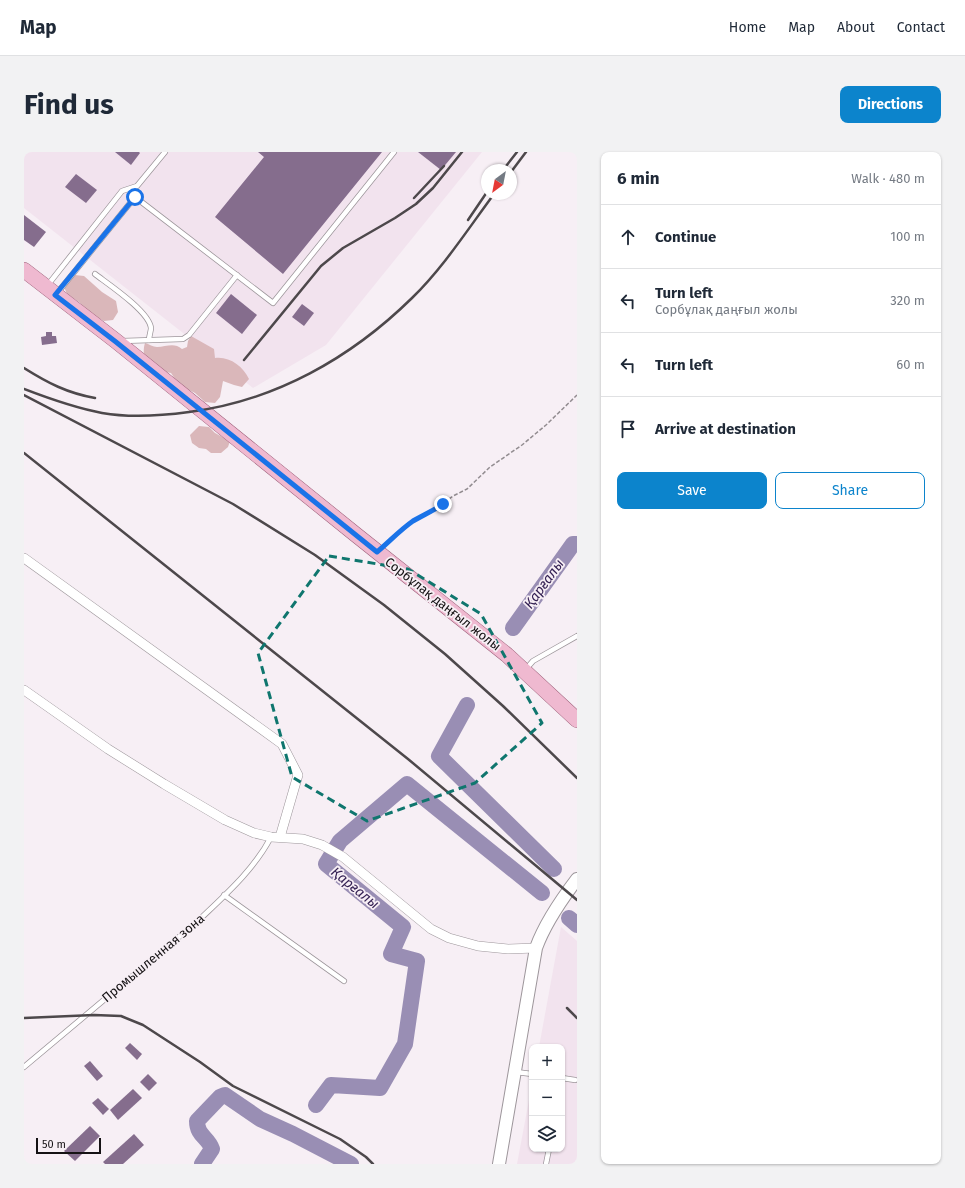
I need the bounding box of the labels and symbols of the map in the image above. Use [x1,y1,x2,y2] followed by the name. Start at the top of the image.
[481,164,517,200] north arrow
[126,188,144,206] route start
[434,495,452,513] route end
[382,554,504,654] street label: Сорбұлақ даңғыл жолы
[520,556,568,612] water label: Қарғалы
[328,863,382,913] water label: Қарғалы
[99,911,207,1005] street label: Промышленная зона
[36,1136,101,1155] scale bar

